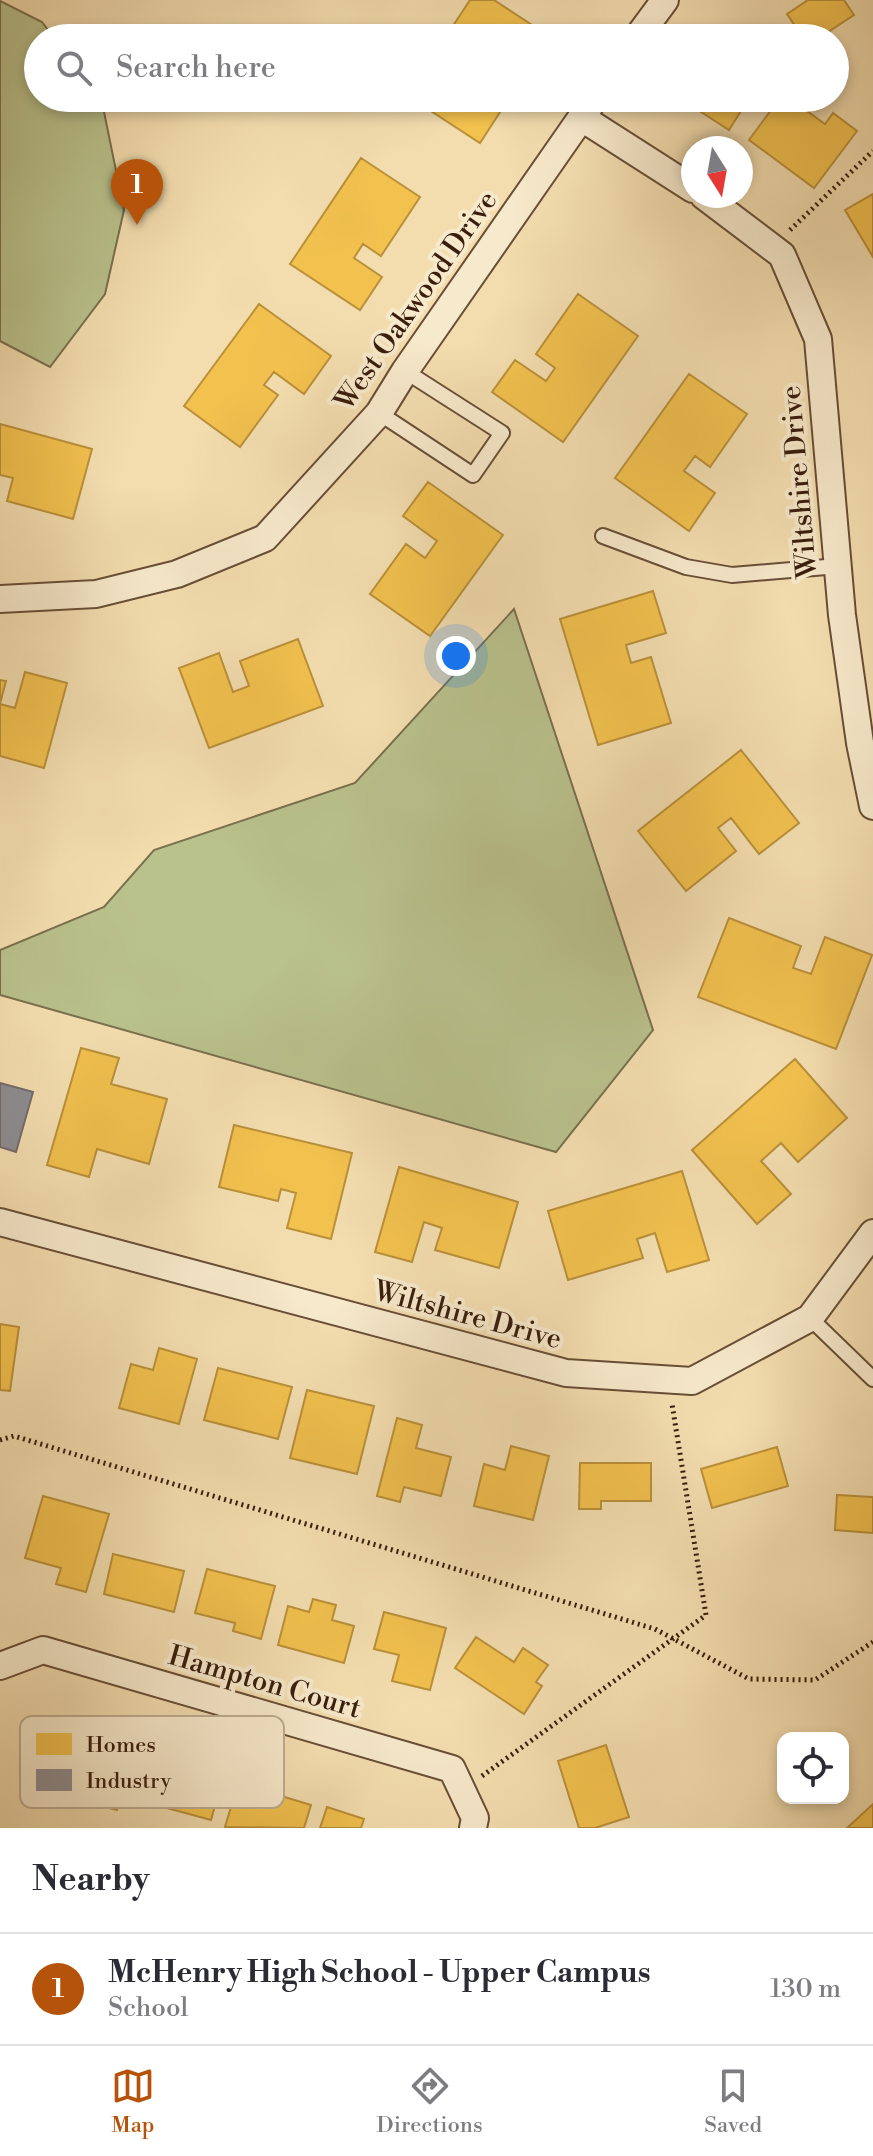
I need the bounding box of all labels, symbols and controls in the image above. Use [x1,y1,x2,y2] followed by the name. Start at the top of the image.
[24,24,849,112] search box
[52,46,96,90] icon: search
[116,49,276,87] text: Search here
[681,136,753,208] north arrow
[111,159,163,225] pin: 1
[327,184,505,418] street label: West Oakwood Drive
[774,384,825,581] street label: Wiltshire Drive
[436,636,476,676] your location
[369,1273,565,1357] street label: Wiltshire Drive
[164,1638,365,1727] street label: Hampton Court
[20,1716,284,1808] legend
[86,1732,156,1759] text: Homes
[777,1732,849,1804] map controls
[777,1732,849,1804] button: locate
[86,1768,171,1795] text: Industry
[32,1859,150,1901] text: Nearby
[108,1954,651,1992] text: McHenry High School - Upper Campus
[52,1973,64,2005] text: 1
[770,1973,841,2005] text: 130 m
[108,1992,188,2024] text: School
[111,2064,155,2139] tab: Map
[377,2064,483,2139] tab: Directions
[704,2064,762,2139] tab: Saved

